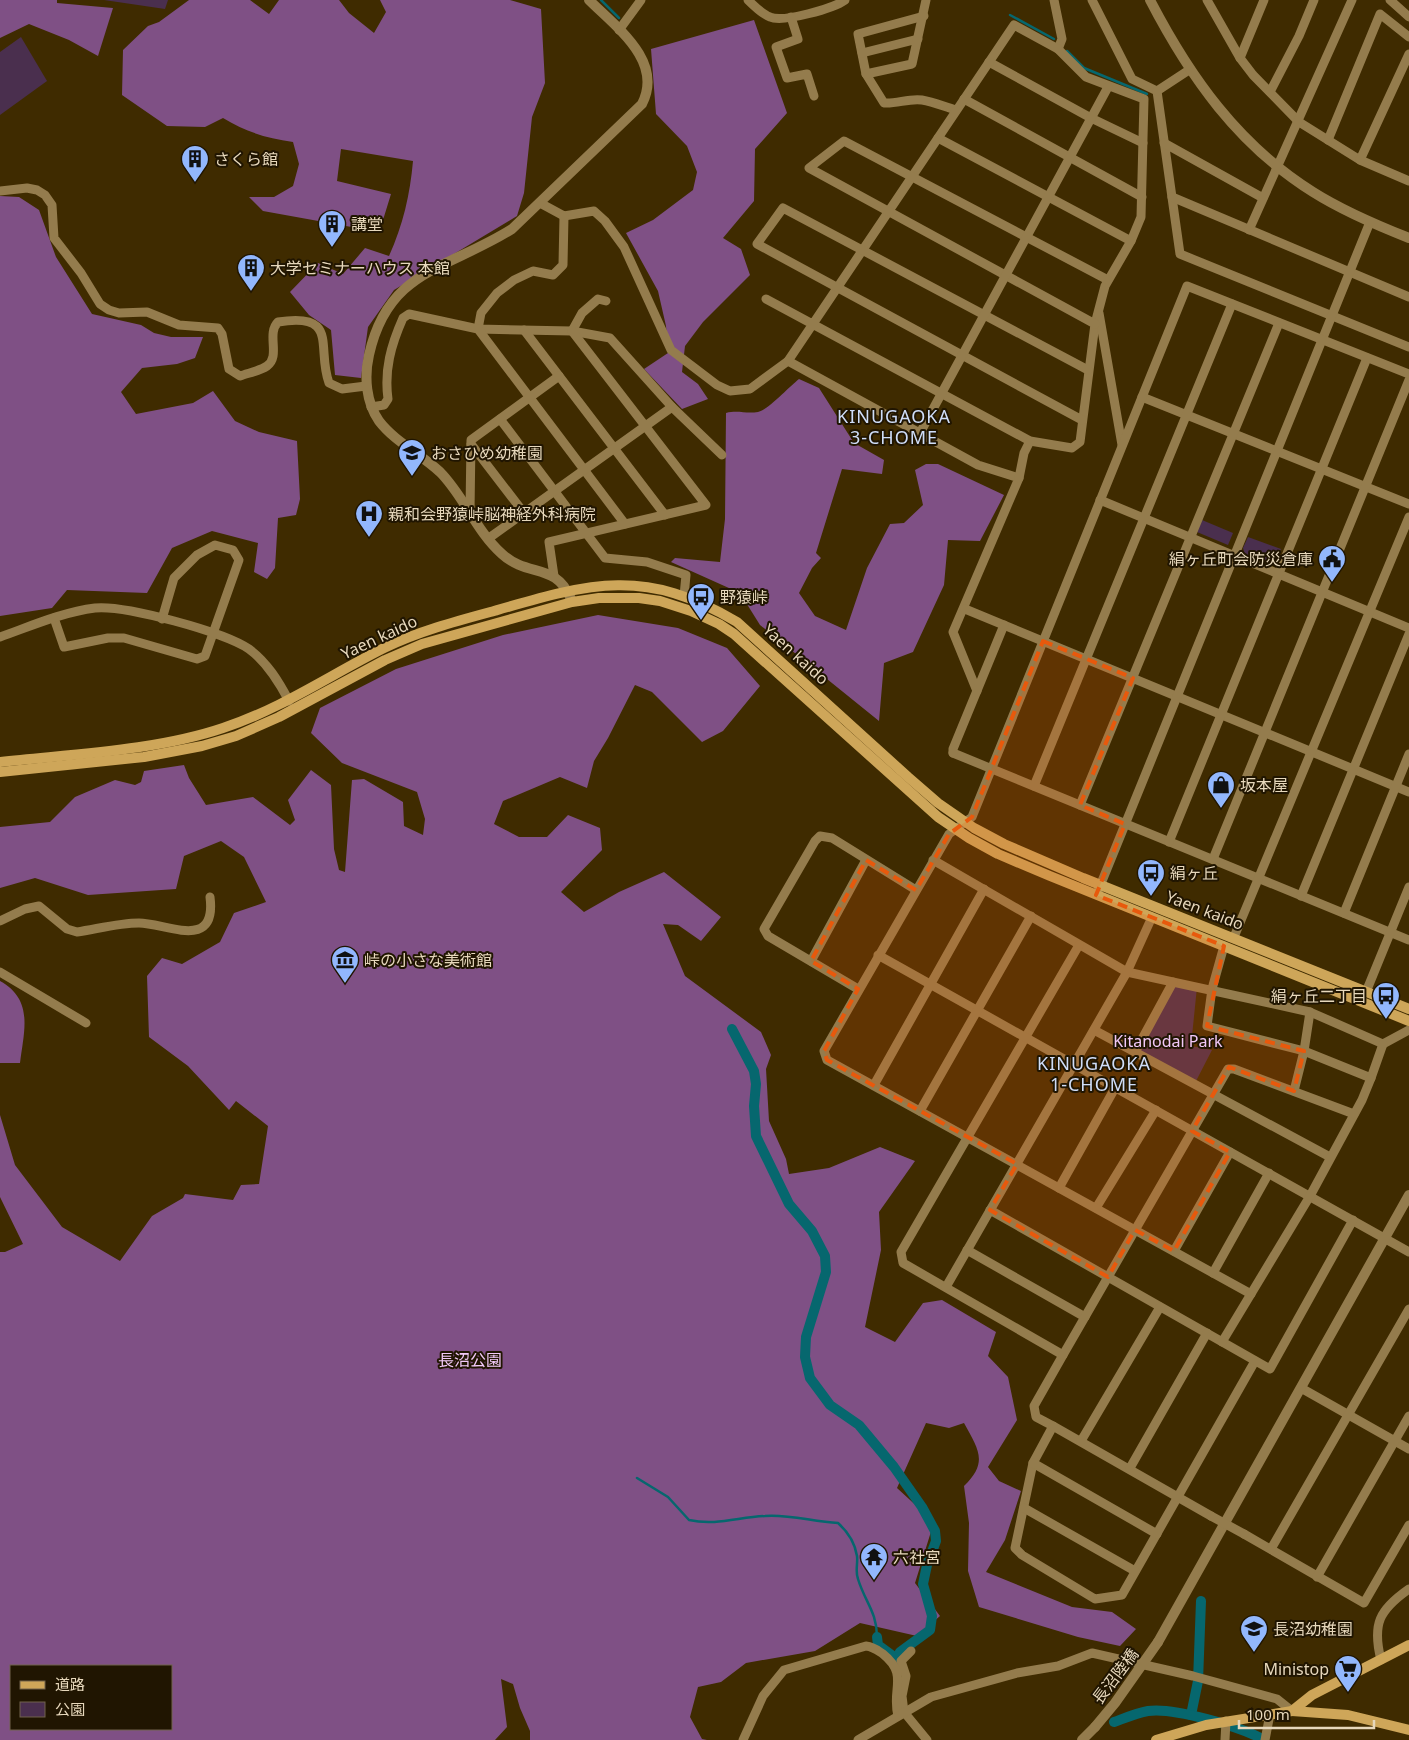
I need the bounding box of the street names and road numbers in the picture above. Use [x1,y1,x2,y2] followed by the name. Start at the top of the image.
[337,610,421,664] street label: Yaen kaido
[758,619,834,689] street label: Yaen kaido
[1163,885,1247,935] street label: Yaen kaido
[1087,1644,1143,1708] street label: 長沼陸橋

